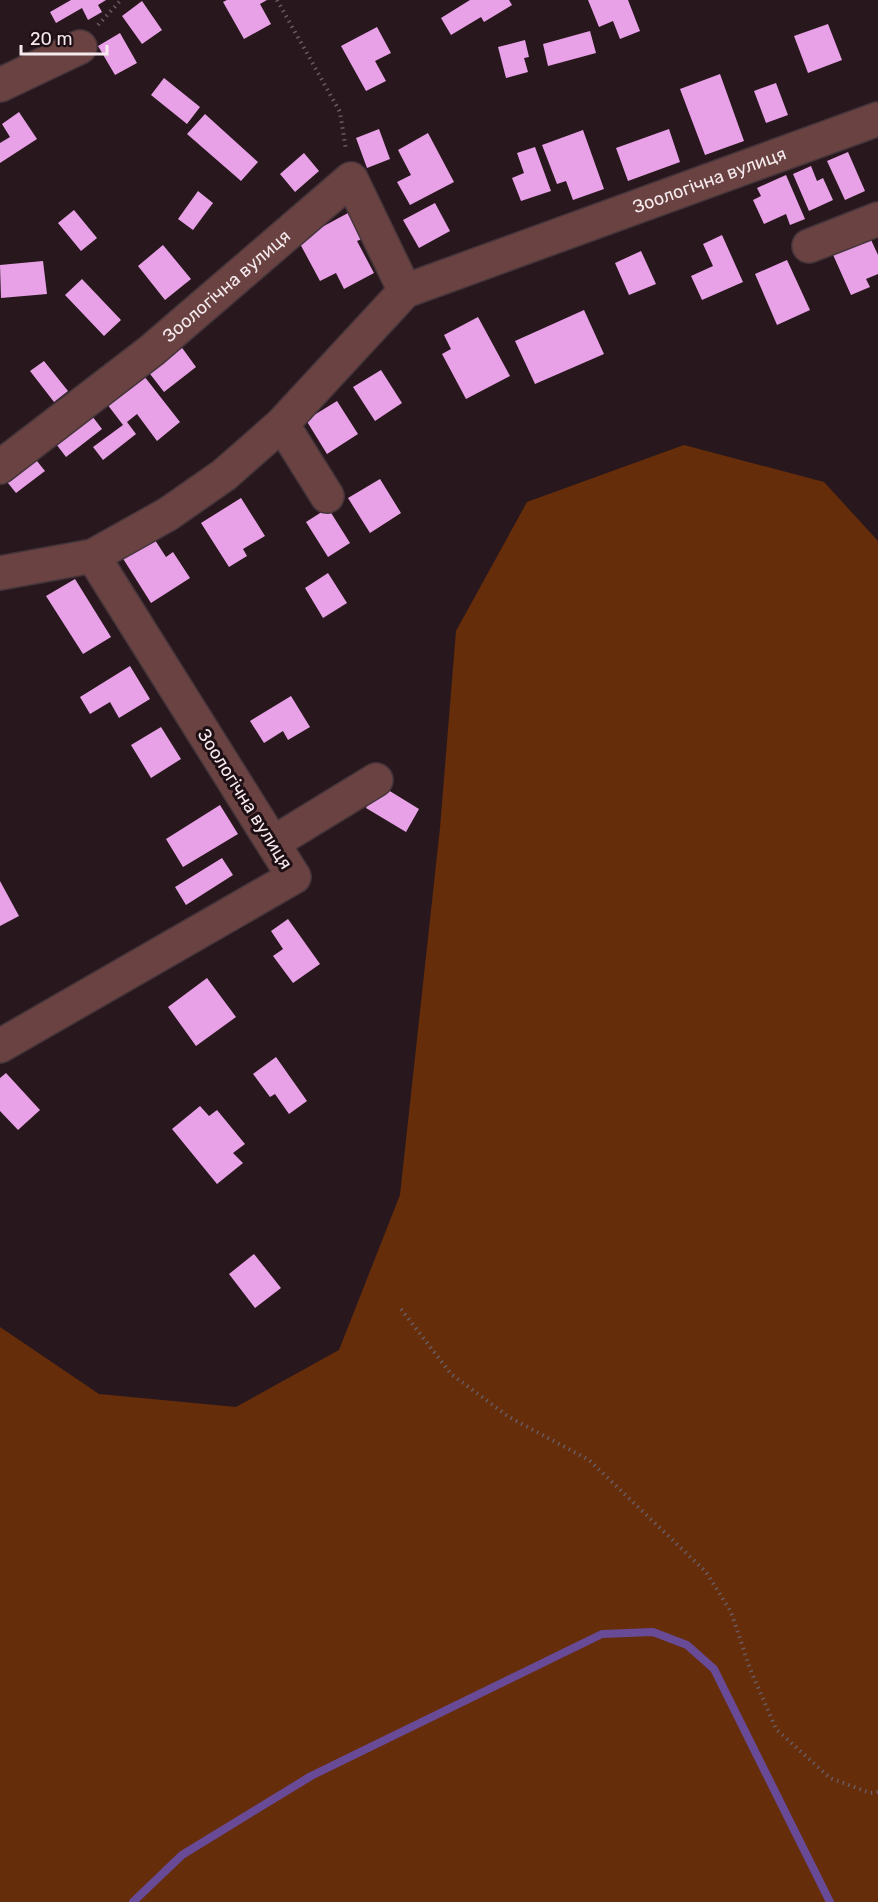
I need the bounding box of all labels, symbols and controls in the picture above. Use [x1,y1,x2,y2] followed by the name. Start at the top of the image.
[21,18,106,56] scale bar
[30,28,72,50] text: 20 m
[630,142,789,218] street label: Зоологічна вулиця
[158,225,295,347] street label: Зоологічна вулиця
[193,725,297,873] street label: Зоологічна вулиця

